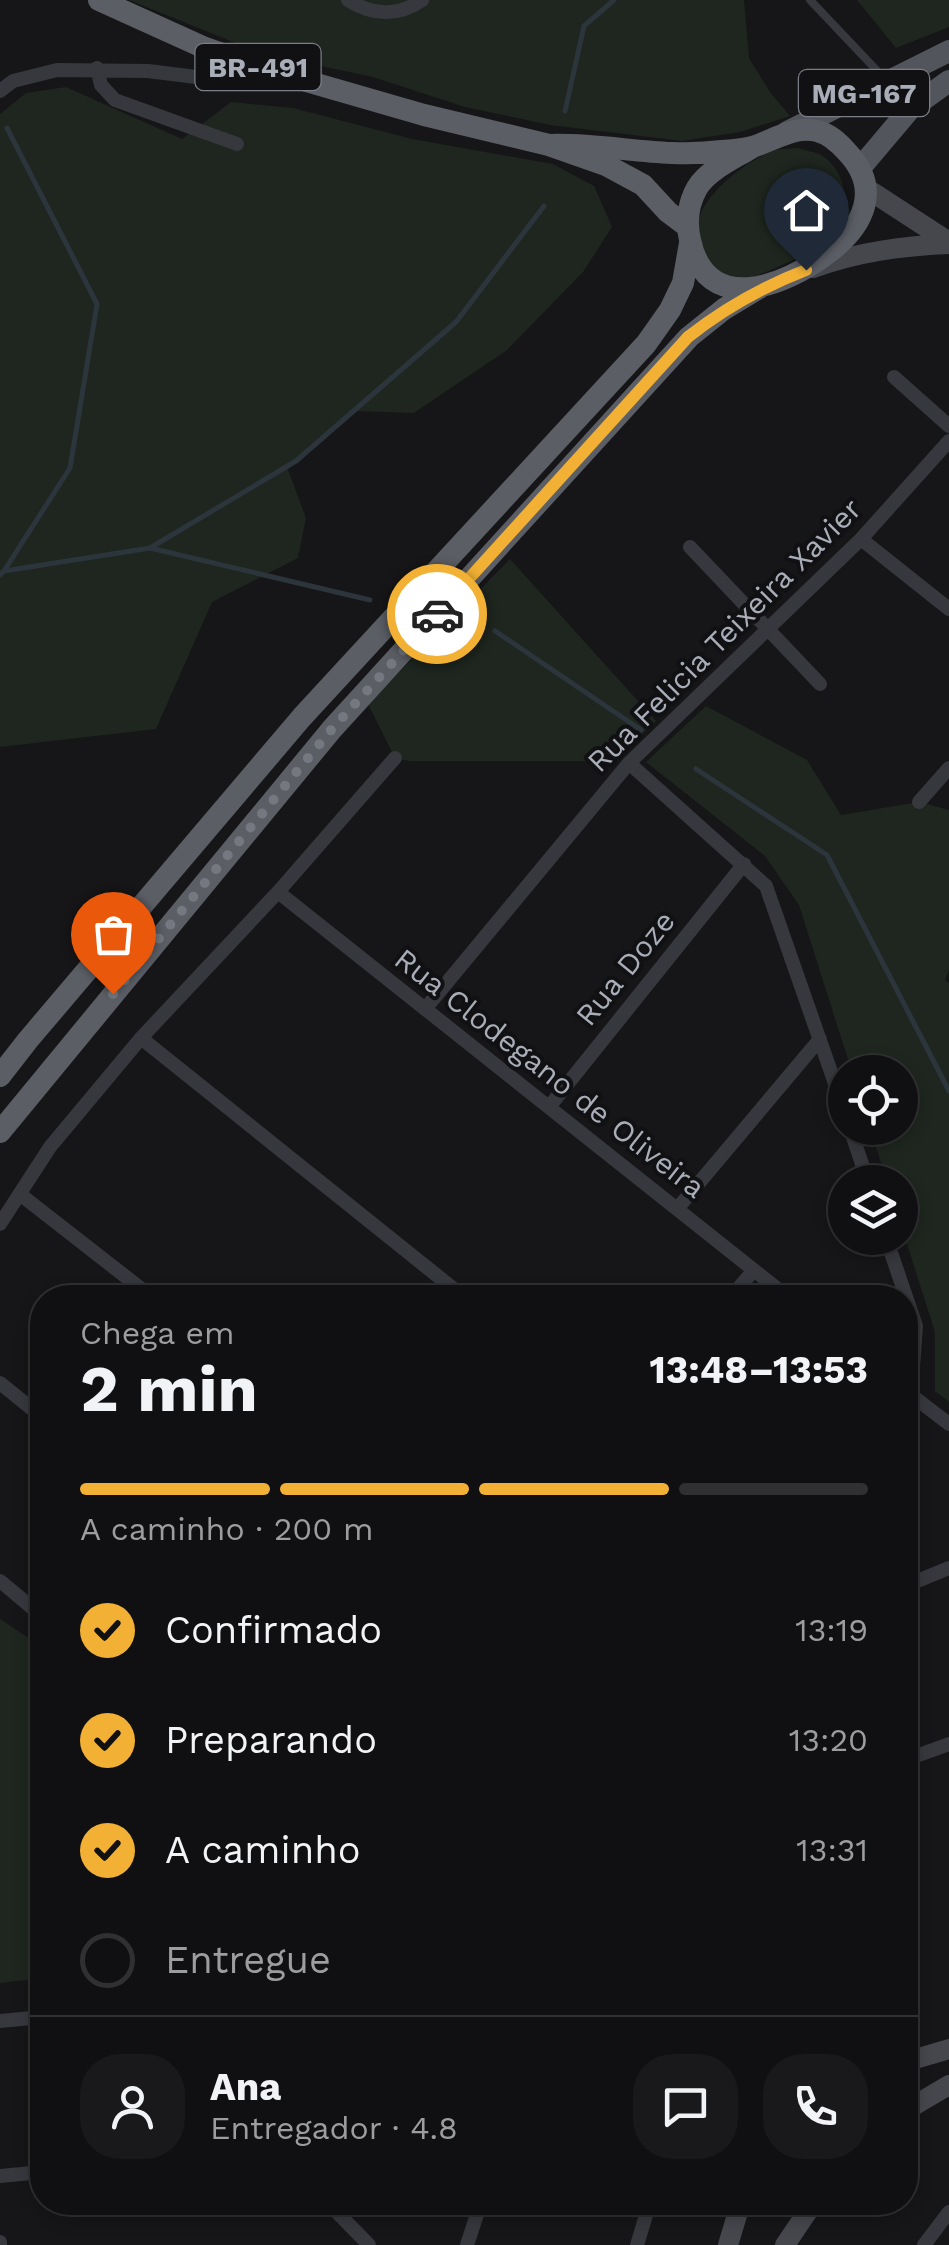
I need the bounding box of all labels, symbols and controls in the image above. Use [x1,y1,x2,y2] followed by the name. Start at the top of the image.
[196,44,320,90] road number: BR-491
[799,70,929,116] road number: MG-167
[764,168,849,271] pin
[779,183,834,238] icon: home
[580,491,868,779] street label: Rua Felicia Teixeira Xavier
[387,564,487,664] courier
[410,587,465,642] icon: car
[71,892,156,995] pin
[568,904,682,1032] street label: Rua Doze
[86,907,141,962] icon: bag
[388,941,712,1205] street label: Rua Clodegano de Oliveira
[828,1055,918,1255] map controls
[828,1055,918,1145] button: locate
[828,1165,918,1255] button: layers
[80,1314,235,1352] text: Chega em
[649,1348,868,1392] text: 13:48–13:53
[80,1351,258,1427] text: 2 min
[80,1510,374,1548] text: A caminho · 200 m
[80,1603,135,1658] icon: check
[165,1608,382,1652] text: Confirmado
[795,1611,868,1649] text: 13:19
[80,1713,135,1768] icon: check
[165,1718,377,1762] text: Preparando
[789,1721,868,1759] text: 13:20
[80,1823,135,1878] icon: check
[165,1828,360,1872] text: A caminho
[796,1831,868,1869] text: 13:31
[165,1938,331,1982] text: Entregue
[80,2054,185,2159] button: person
[633,2054,738,2159] button: chat
[763,2054,868,2159] button: phone
[210,2065,281,2109] text: Ana
[210,2109,458,2147] text: Entregador · 4.8

